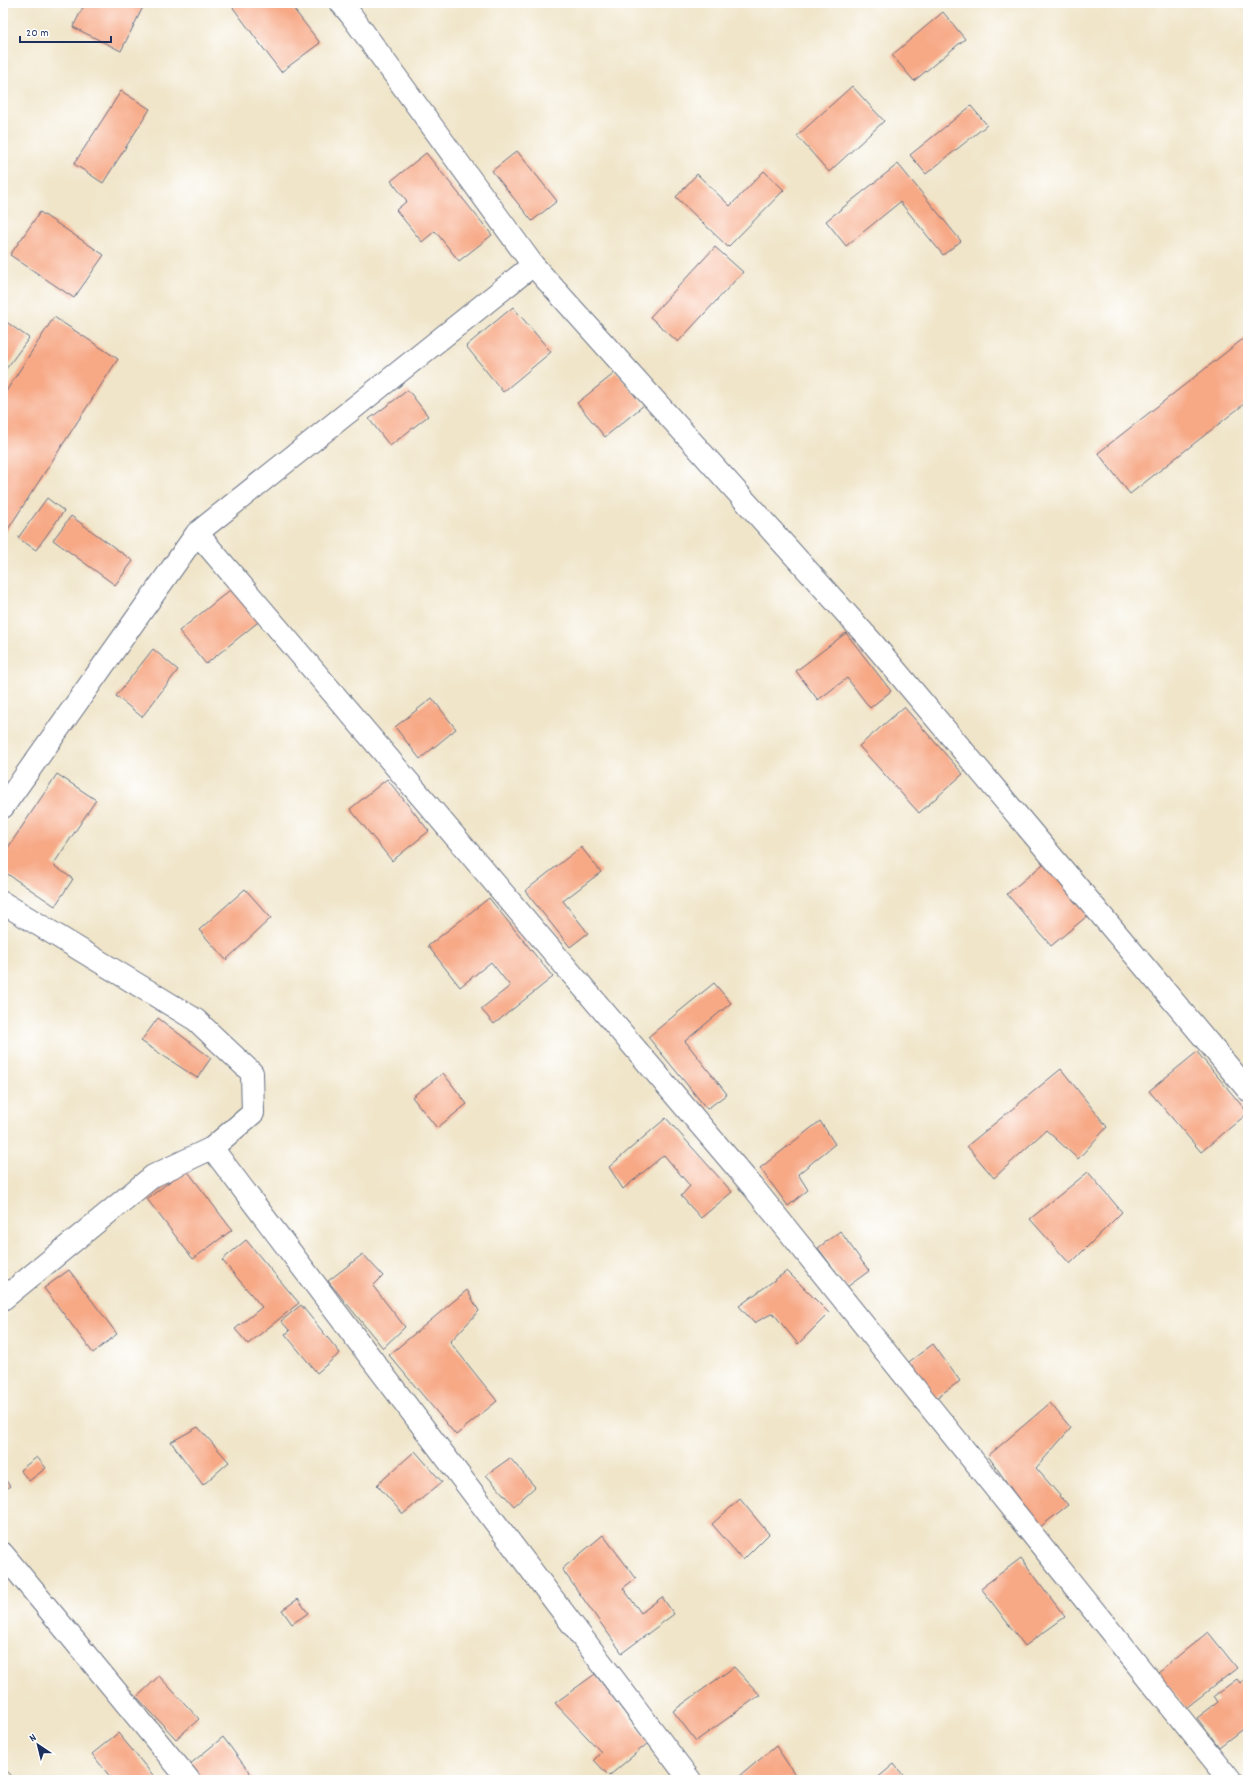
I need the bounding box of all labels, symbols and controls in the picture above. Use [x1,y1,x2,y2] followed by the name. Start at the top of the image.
[20,18,111,44] scale bar
[26,25,49,42] text: 20 m
[18,1725,58,1765] north arrow
[27,1730,41,1747] text: N

